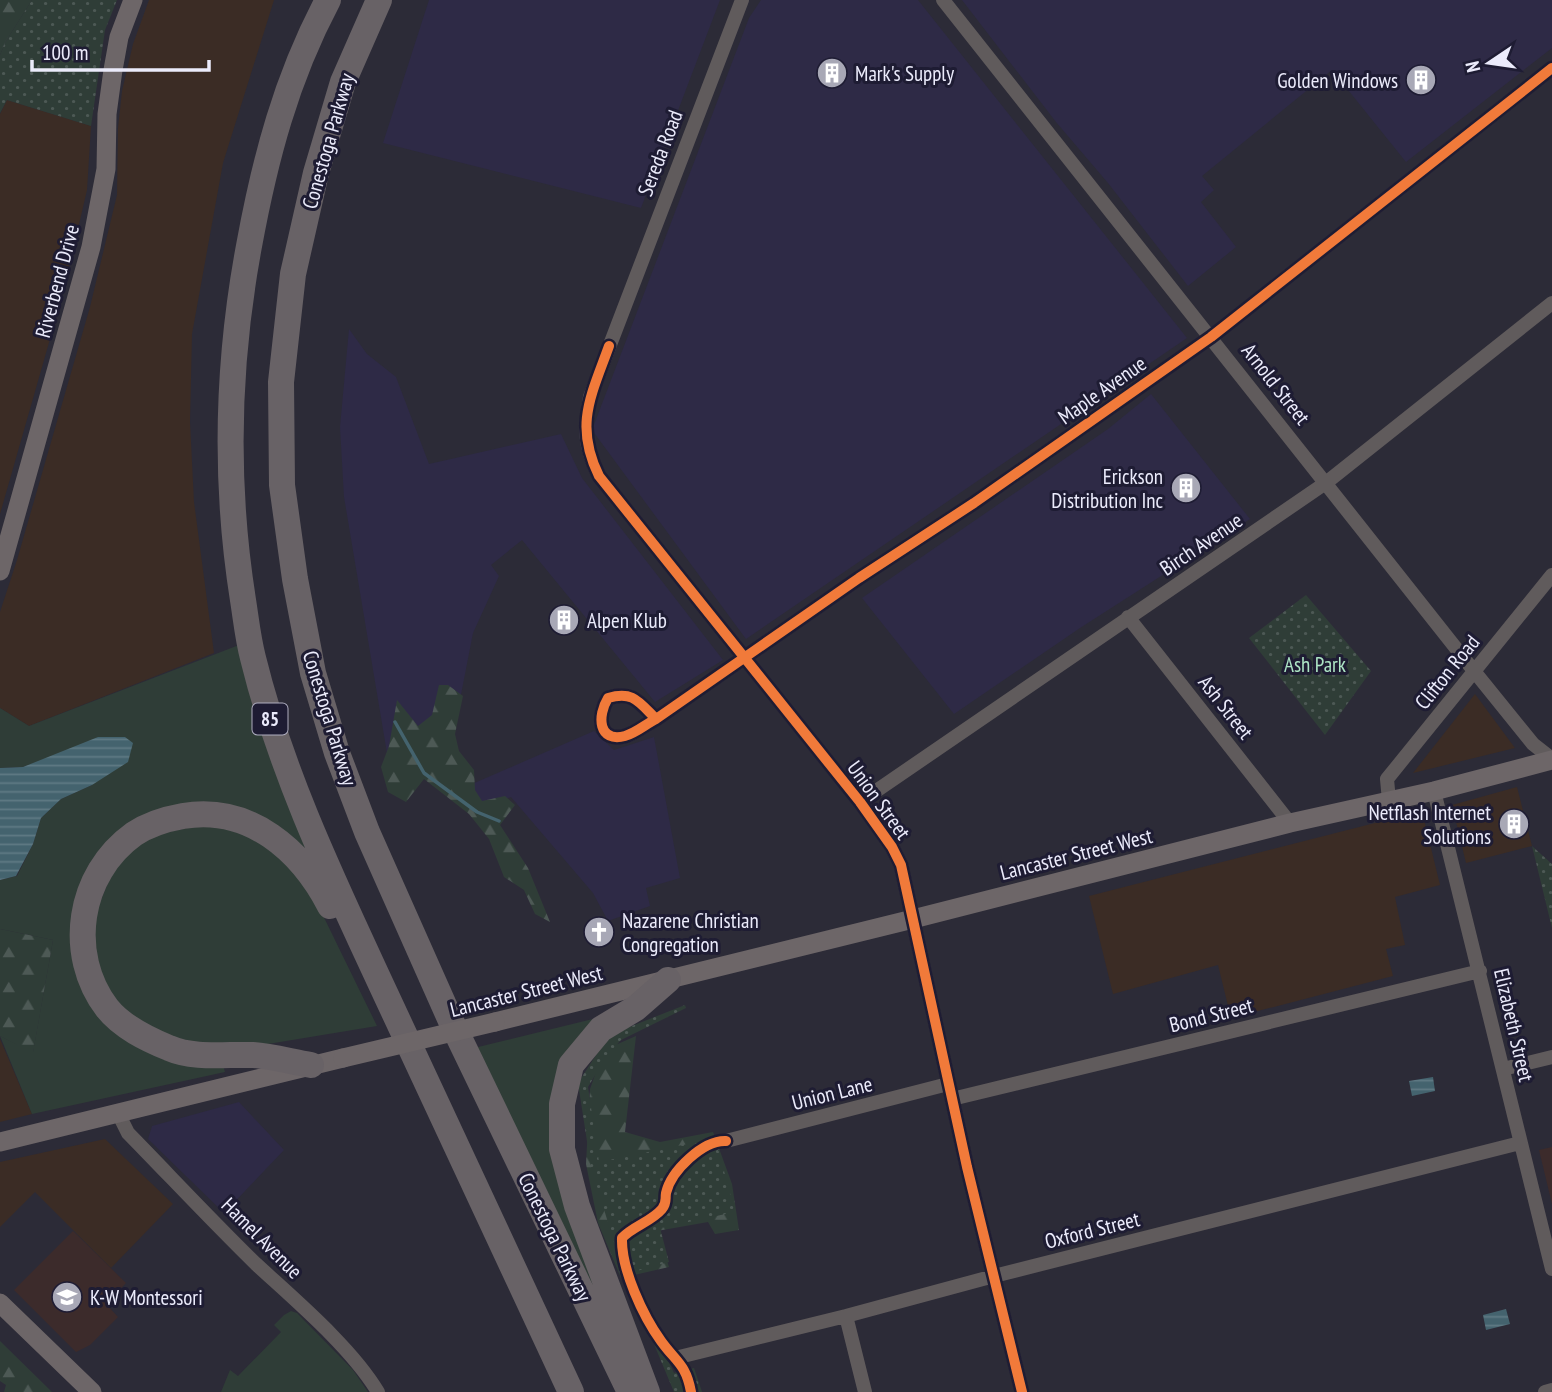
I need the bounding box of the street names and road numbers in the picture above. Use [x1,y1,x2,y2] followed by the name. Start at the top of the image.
[296,70,360,212] street label: Conestoga Parkway
[631,106,689,200] street label: Sereda Road
[29,222,85,340] street label: Riverbend Drive
[1236,338,1316,430] street label: Arnold Street
[1053,350,1151,430] street label: Maple Avenue
[1155,507,1247,581] street label: Birch Avenue
[1409,629,1485,715] street label: Clifton Road
[297,647,363,789] street label: Conestoga Parkway
[1193,669,1260,745] street label: Ash Street
[252,704,288,734] road number: 85
[841,755,917,845] street label: Union Street
[997,822,1155,886] street label: Lancaster Street West
[447,959,605,1023] street label: Lancaster Street West
[1488,966,1540,1084] street label: Elizabeth Street
[1166,992,1256,1038] street label: Bond Street
[789,1070,875,1116] street label: Union Lane
[512,1168,598,1306] street label: Conestoga Parkway
[216,1192,308,1284] street label: Hamel Avenue
[1042,1205,1142,1255] street label: Oxford Street

